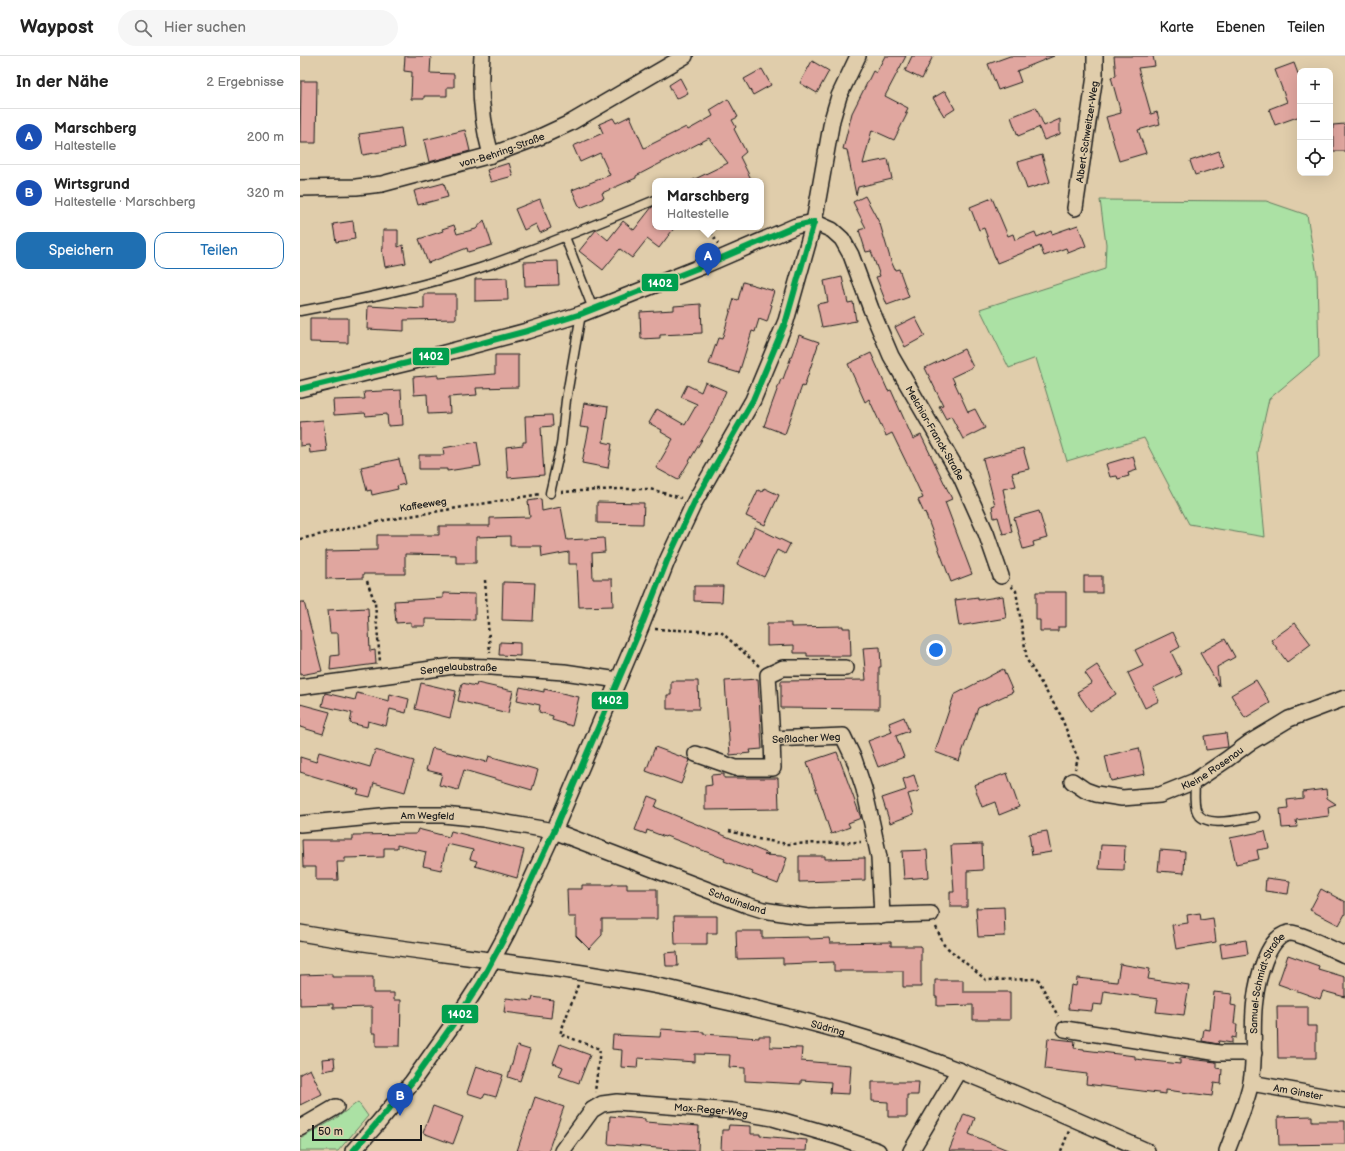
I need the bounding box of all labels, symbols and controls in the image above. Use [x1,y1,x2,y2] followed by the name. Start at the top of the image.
[118,10,398,46] search box
[20,16,94,39] text: Waypost
[132,17,154,39] icon: search
[164,18,246,37] text: Hier suchen
[1160,19,1194,36] text: Karte
[1216,19,1265,36] text: Ebenen
[1287,19,1325,36] text: Teilen
[1297,68,1333,176] map controls
[1297,68,1333,104] button: +
[16,72,109,92] text: In der Nähe
[206,74,284,90] text: 2 Ergebnisse
[1074,80,1101,184] street label: Albert-Schweitzer-Weg
[1297,104,1333,140] button: −
[54,119,136,138] text: Marschberg
[25,129,33,145] text: A
[247,129,284,145] text: 200 m
[457,131,546,170] street label: von-Behring-Straße
[54,138,116,154] text: Haltestelle
[1297,140,1333,176] button: locate
[54,175,130,194] text: Wirtsgrund
[652,178,764,230] popup
[24,185,34,201] text: B
[246,185,284,201] text: 320 m
[667,187,749,206] text: Marschberg
[54,194,196,210] text: Haltestelle · Marschberg
[667,206,729,222] text: Haltestelle
[16,232,146,269] button: Speichern
[154,232,284,269] button: Teilen
[695,243,721,276] pin: A
[641,273,679,292] line badge: 1402
[648,277,673,290] text: 1402
[412,347,450,366] line badge: 1402
[419,350,444,363] text: 1402
[903,384,967,483] street label: Melchior-Franck-Straße
[399,495,448,515] street label: Kaffeeweg
[926,640,946,660] your location
[420,661,497,678] street label: Sengelaubstraße
[591,691,629,710] line badge: 1402
[598,694,623,707] text: 1402
[772,731,841,746] street label: Seßlacher Weg
[1180,744,1246,793] street label: Kleine Rosenau
[401,810,455,823] street label: Am Wegfeld
[707,886,767,917] street label: Schauinsland
[1248,930,1287,1034] street label: Samuel-Schmidt-Straße
[441,1004,479,1024] line badge: 1402
[448,1008,473,1021] text: 1402
[809,1018,846,1039] street label: Südring
[1272,1082,1324,1103] street label: Am Ginster
[387,1083,413,1116] pin: B
[673,1101,749,1121] street label: Max-Reger-Weg
[312,1123,422,1142] scale bar
[318,1125,343,1138] text: 50 m

